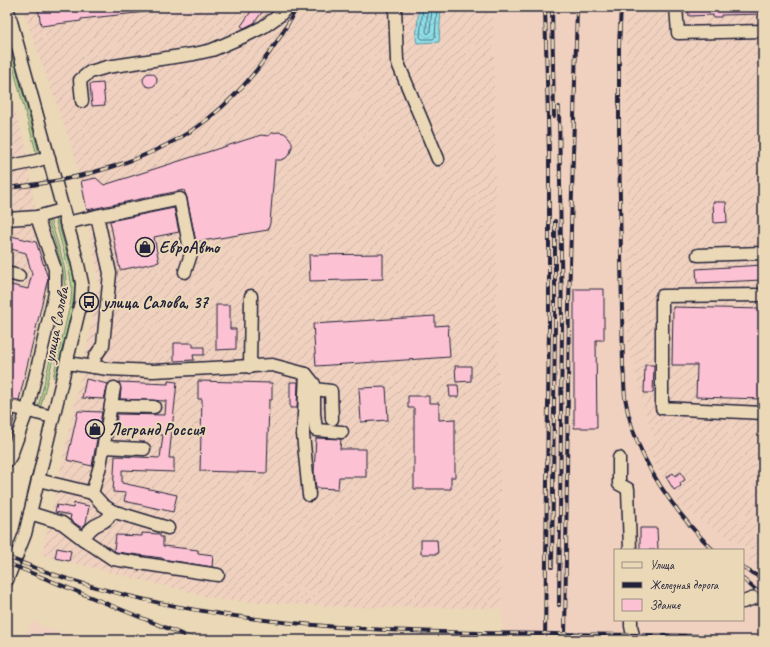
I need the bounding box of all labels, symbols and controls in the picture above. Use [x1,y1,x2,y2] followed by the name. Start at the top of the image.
[134,236,156,258] shop icon: ЕвроАвто
[159,237,222,258] place label: ЕвроАвто
[38,283,74,366] street label: улица Салова
[78,291,100,313] bus stop icon: улица Салова, 37
[101,292,210,313] place label: улица Салова, 37
[84,418,106,440] shop icon: Легранд Россия
[109,419,205,440] place label: Легранд Россия
[614,549,744,621] legend
[650,557,675,573] text: Улица
[650,577,719,593] text: Железная дорога
[650,597,681,613] text: Здание

